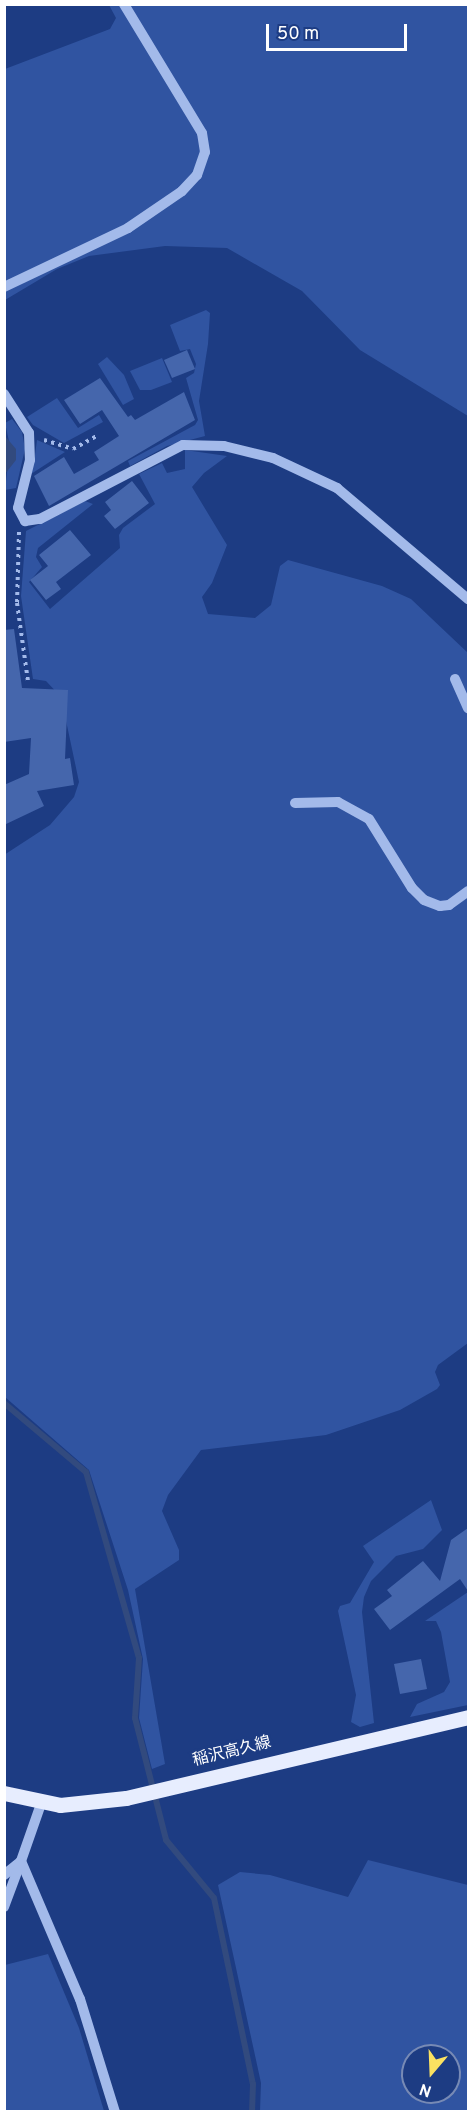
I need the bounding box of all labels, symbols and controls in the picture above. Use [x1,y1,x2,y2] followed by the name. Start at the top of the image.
[269,12,410,50] scale bar
[277,23,319,46] text: 50 m
[191,1733,273,1771] street label: 稲沢高久線
[401,2044,461,2104] north arrow
[417,2078,434,2100] text: N

